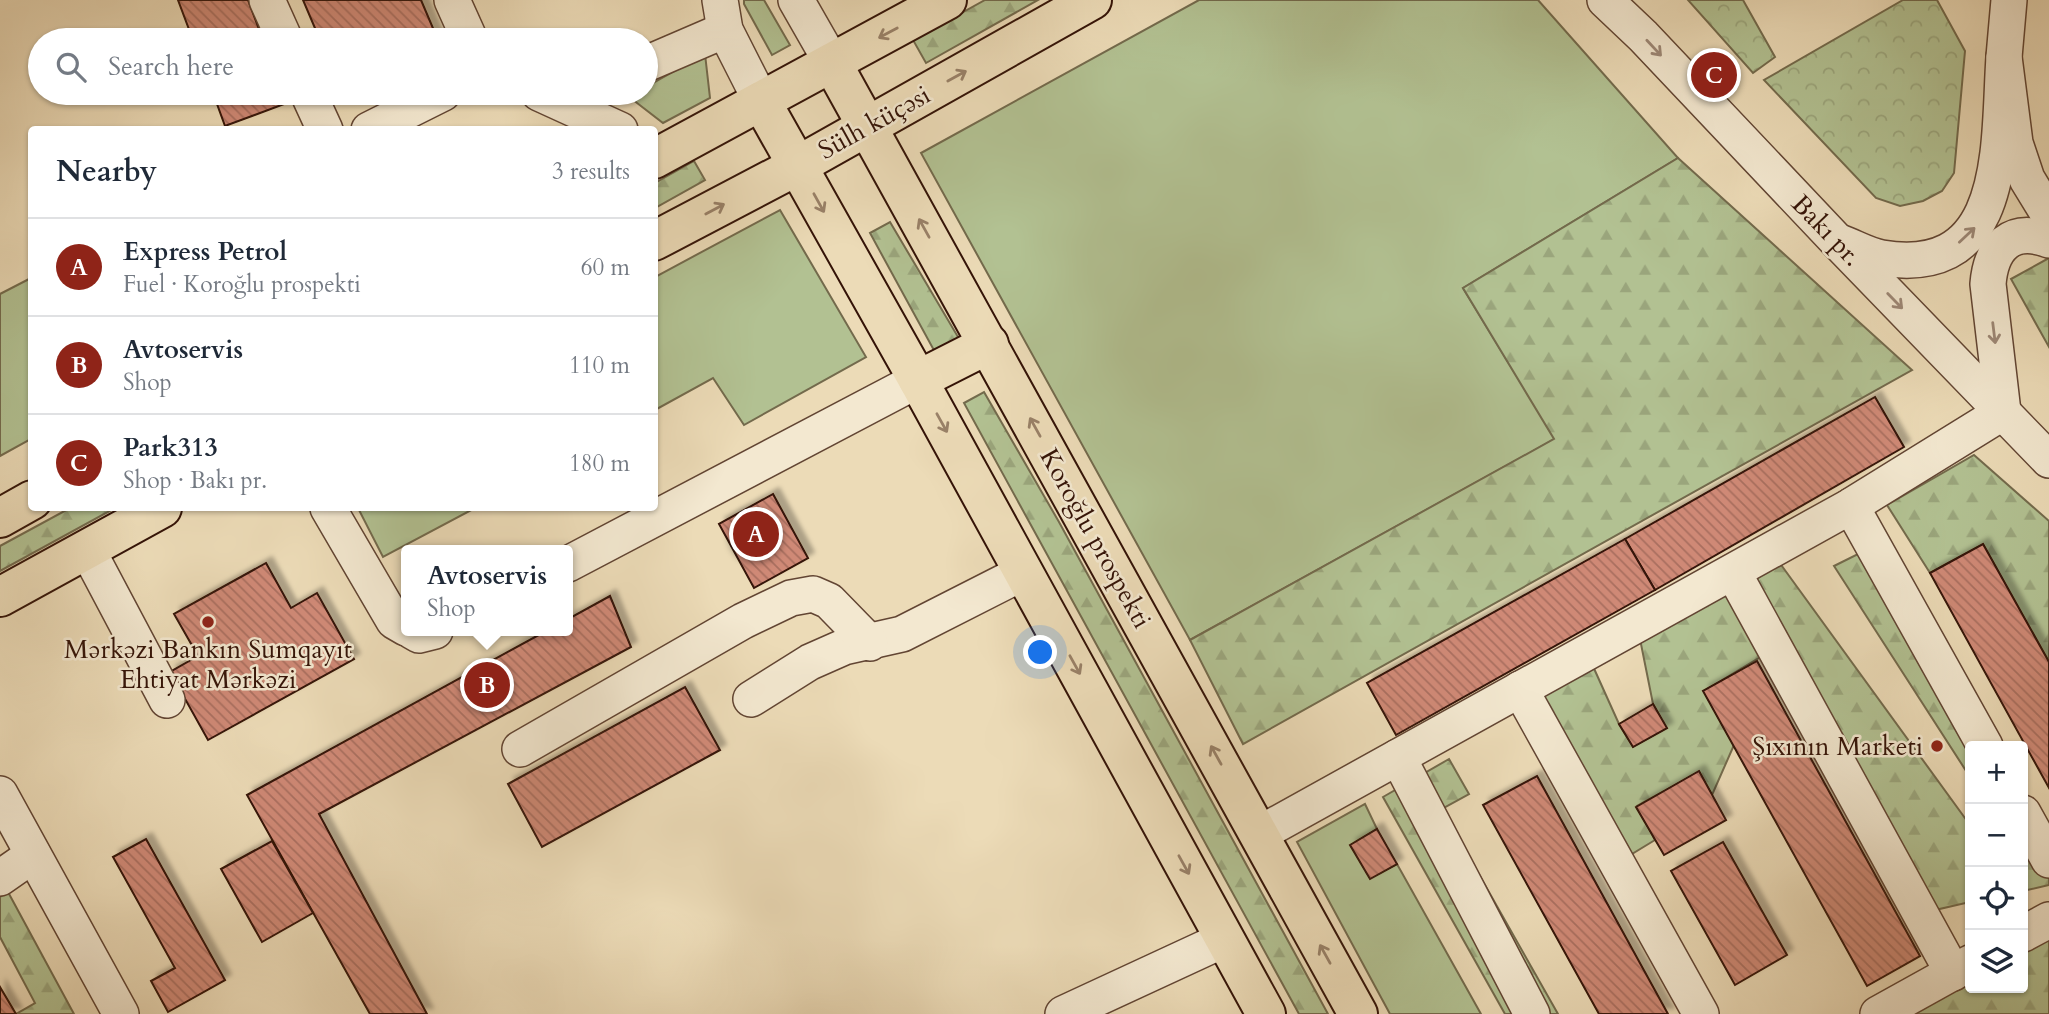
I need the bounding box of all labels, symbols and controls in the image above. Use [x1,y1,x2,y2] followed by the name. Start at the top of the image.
[878,26,898,40] one-way arrow
[28,28,658,105] search box
[1645,38,1662,56] one-way arrow
[52,48,90,86] icon: search
[108,49,234,84] text: Search here
[1691,49,1737,101] pin: C
[946,69,967,82] one-way arrow
[812,77,937,168] street label: Sülh küçəsi
[56,151,157,192] text: Nearby
[552,156,630,187] text: 3 results
[1784,187,1869,274] street label: Bakı pr.
[812,193,826,213] one-way arrow
[704,202,725,216] one-way arrow
[917,219,931,239] one-way arrow
[1958,226,1975,243] one-way arrow
[123,234,287,269] text: Express Petrol
[70,252,88,283] text: A
[581,252,630,283] text: 60 m
[123,269,361,300] text: Fuel · Koroğlu prospekti
[1886,293,1903,310] one-way arrow
[1987,321,2000,344] one-way arrow
[123,332,243,367] text: Avtoservis
[71,350,87,381] text: B
[569,350,630,381] text: 110 m
[123,367,172,398] text: Shop
[936,412,949,433] one-way arrow
[1027,417,1041,438] one-way arrow
[123,430,218,465] text: Park313
[1032,442,1159,634] street label: Koroğlu prospekti
[70,448,88,479] text: C
[569,448,630,479] text: 180 m
[123,465,267,496] text: Shop · Bakı pr.
[733,508,779,560] pin: A
[401,545,573,636] popup
[427,558,547,593] text: Avtoservis
[427,593,476,624] text: Shop
[200,614,216,630] marker: Mərkəzi Bankın Sumqayıt Ehtiyat Mərkəzi
[64,632,352,697] place label: Mərkəzi Bankın Sumqayıt Ehtiyat Mərkəzi
[1023,635,1057,669] your location
[1068,655,1082,675] one-way arrow
[464,659,510,711] pin: B
[1752,729,1923,764] place label: Şıxının Marketi
[1929,738,1945,754] marker: Şıxının Marketi
[1965,741,2028,993] map controls
[1965,741,2028,804] button: +
[1209,745,1223,765] one-way arrow
[1965,804,2028,867] button: −
[1178,854,1191,875] one-way arrow
[1965,867,2028,930] button: locate
[1965,930,2028,993] button: layers
[1318,944,1332,965] one-way arrow

